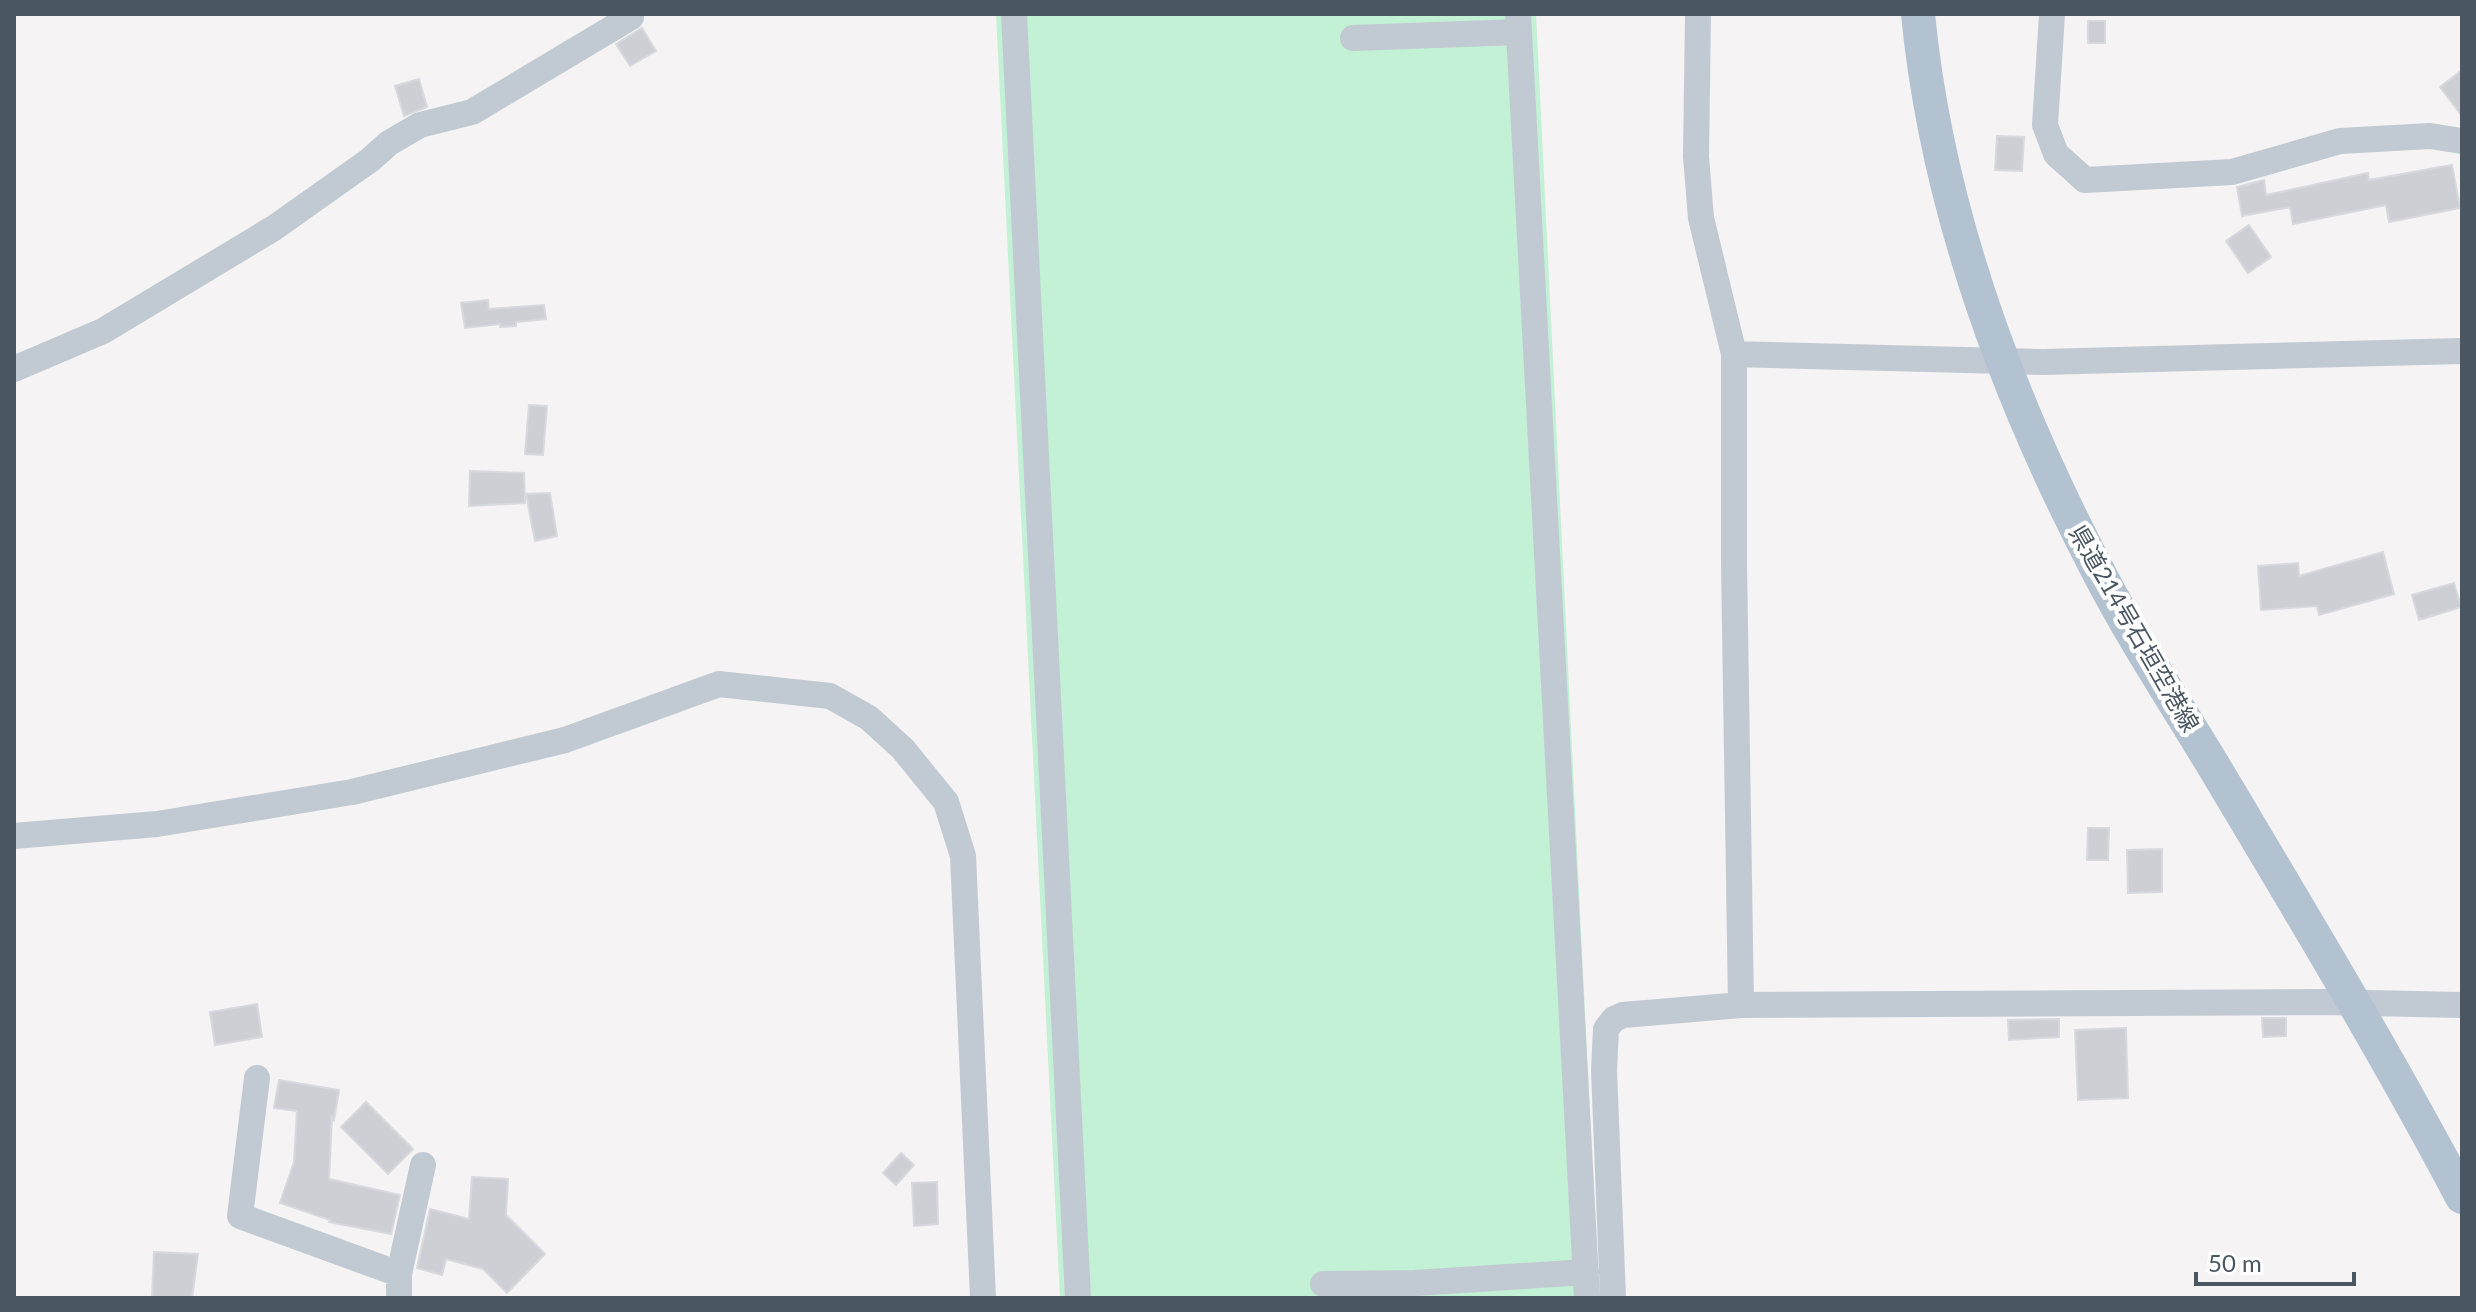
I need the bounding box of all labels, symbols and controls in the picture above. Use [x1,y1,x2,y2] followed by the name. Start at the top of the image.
[2064,520,2206,736] street label: 県道214号石垣空港線
[2196,1236,2354,1286] scale bar
[2208,1248,2262,1277] text: 50 m

